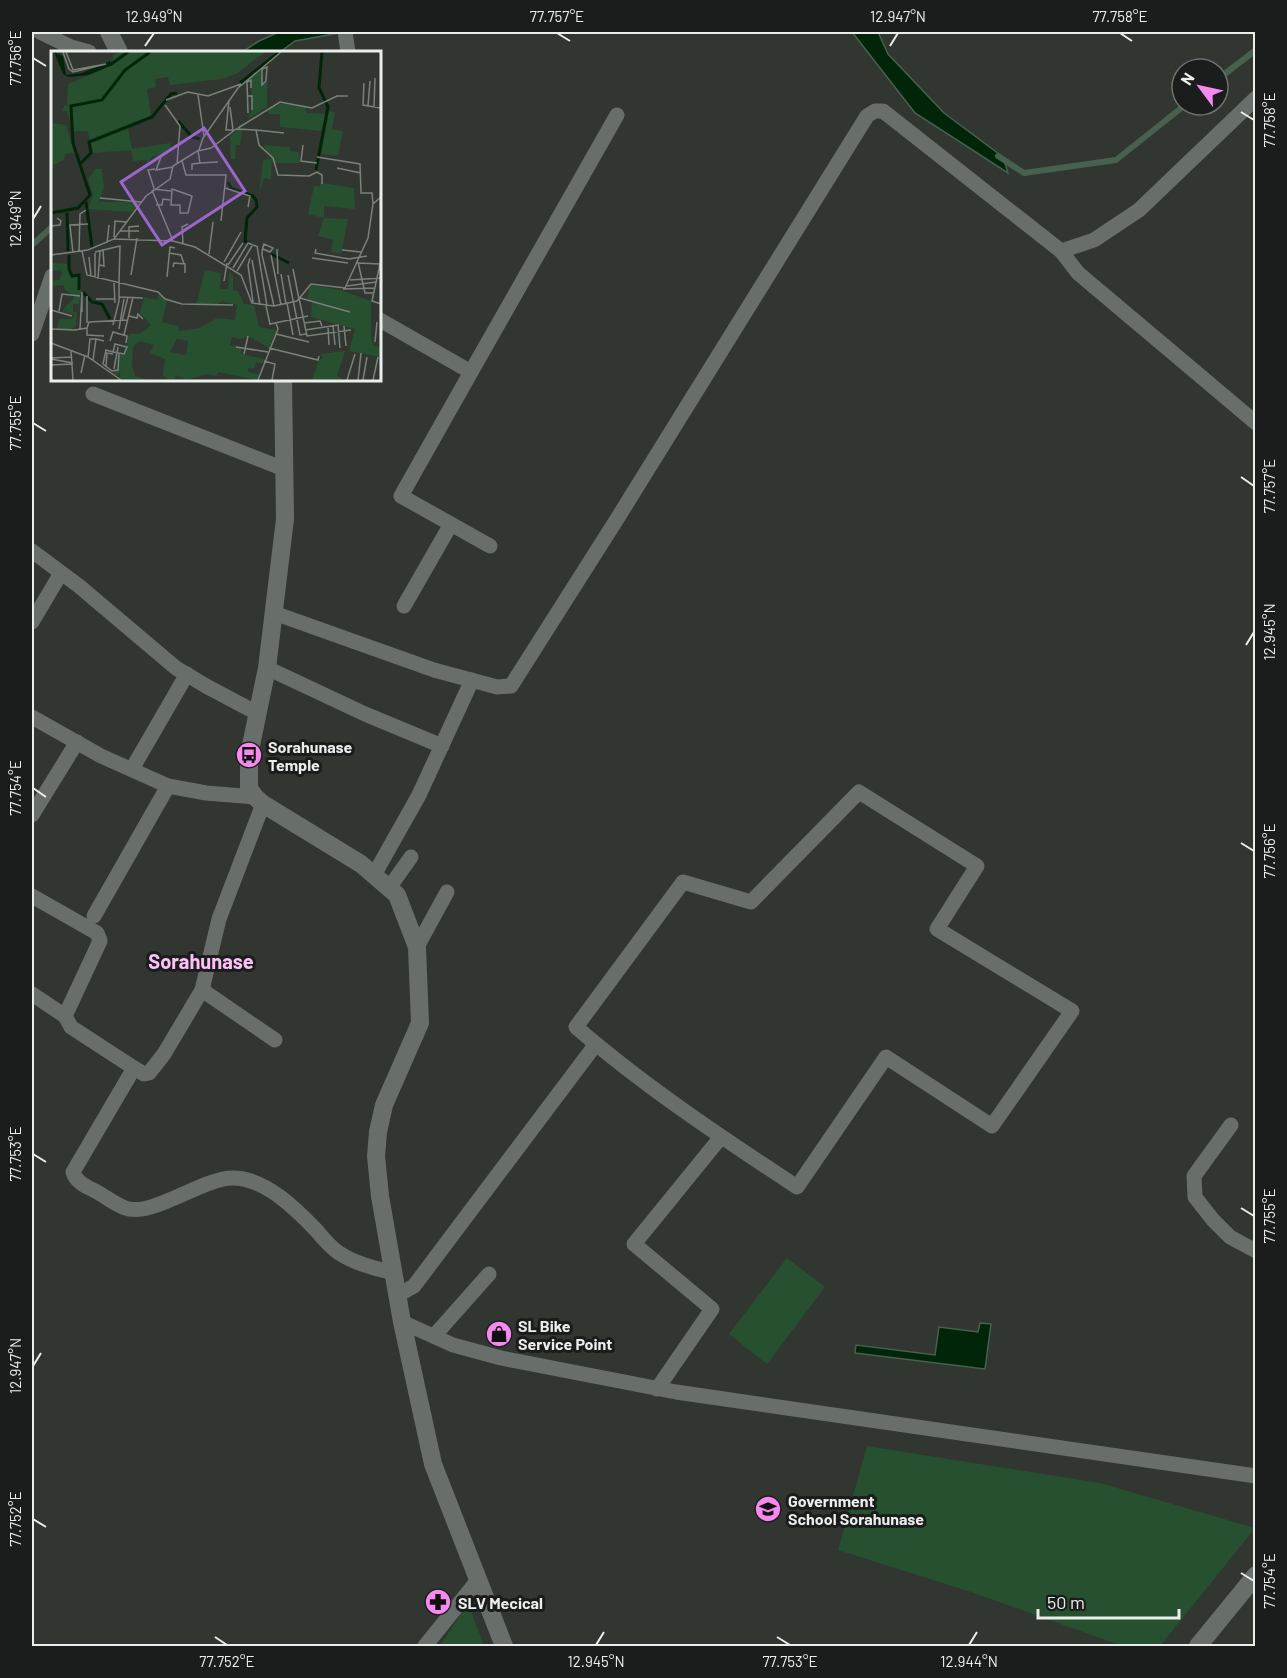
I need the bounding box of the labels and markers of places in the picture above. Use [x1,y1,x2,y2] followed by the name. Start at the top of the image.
[268,737,353,774] place label: Sorahunase Temple
[234,740,264,770] bus stop icon: Sorahunase Temple
[518,1316,612,1353] place label: SL Bike Service Point
[484,1319,514,1349] shop icon: SL Bike Service Point
[788,1491,924,1528] place label: Government School Sorahunase
[753,1494,783,1524] school or university icon: Government School Sorahunase
[423,1587,453,1617] pharmacy icon: SLV Mecical
[458,1593,543,1612] place label: SLV Mecical

